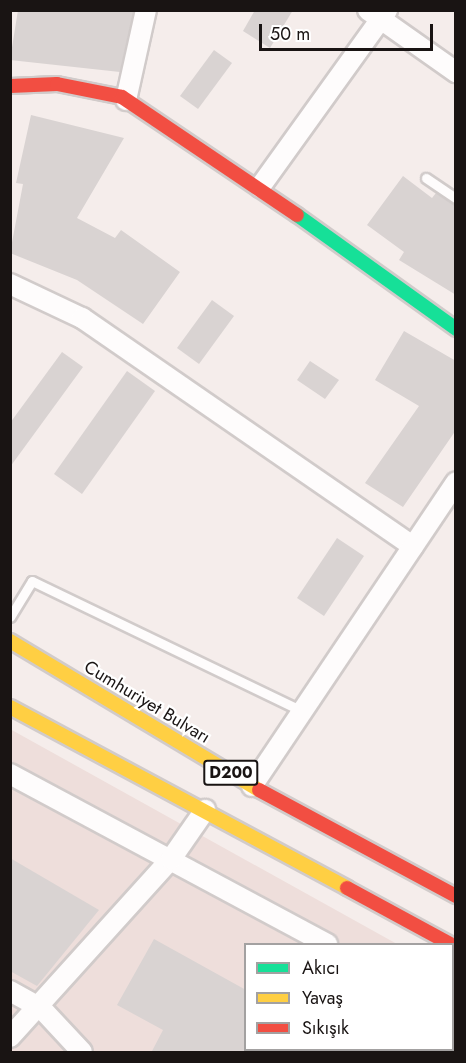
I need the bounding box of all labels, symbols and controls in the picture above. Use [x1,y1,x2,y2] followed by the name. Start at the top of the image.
[262,12,436,50] scale bar
[270,21,310,47] text: 50 m
[80,656,214,748] street label: Cumhuriyet Bulvarı
[202,760,260,786] road number: D200
[244,943,454,1051] legend
[302,955,340,981] text: Akıcı
[302,985,343,1011] text: Yavaş
[302,1015,349,1041] text: Sıkışık

